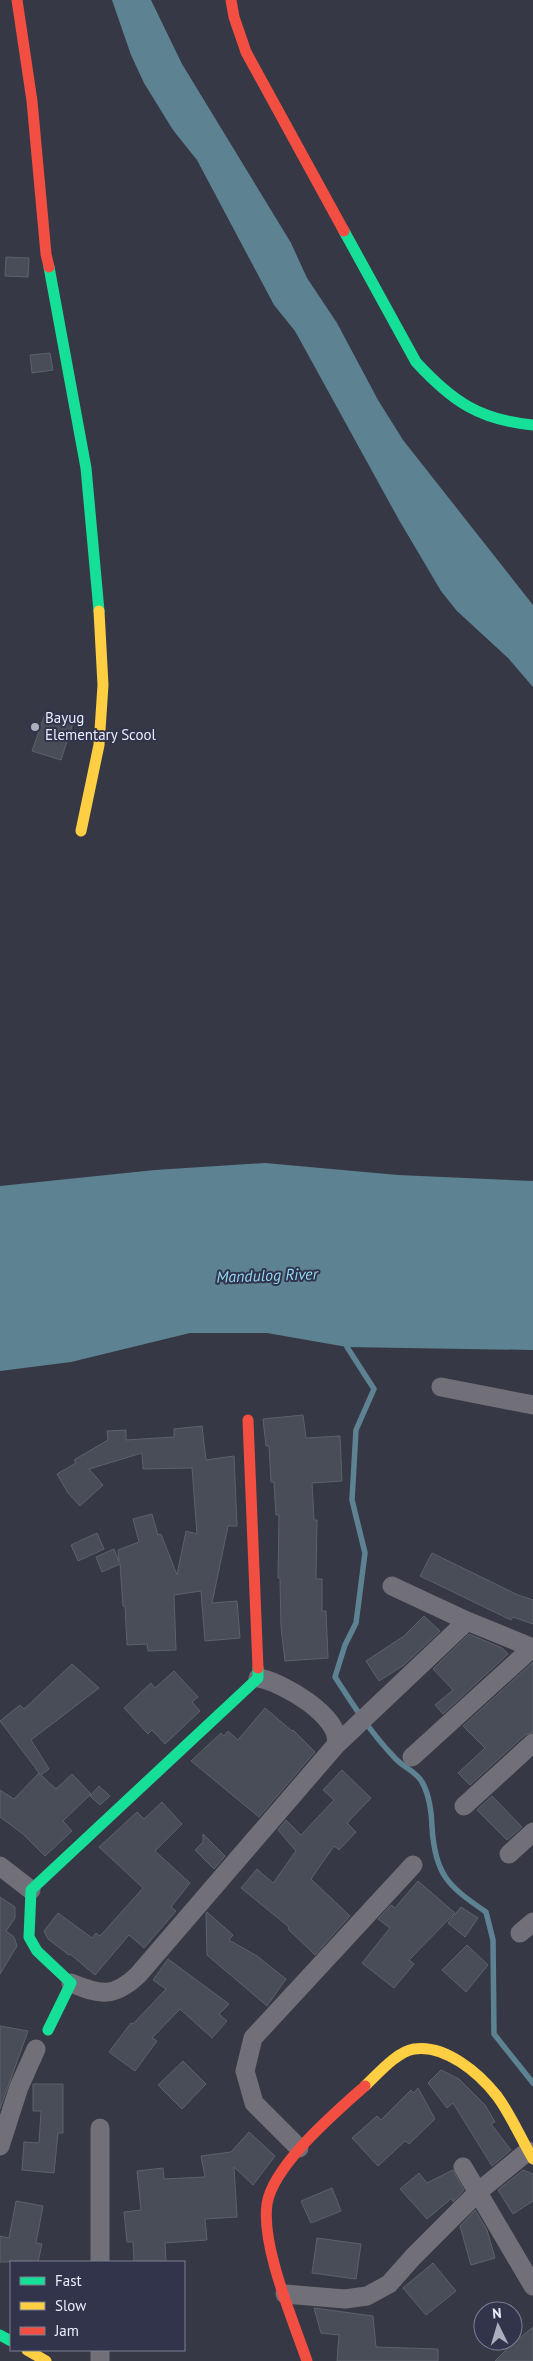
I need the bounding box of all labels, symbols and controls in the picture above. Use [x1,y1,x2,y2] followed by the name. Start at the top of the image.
[45,708,157,744] place label: Bayug Elementary Scool
[29,721,41,733] marker: Bayug Elementary Scool
[216,1263,320,1287] water label: Mandulog River
[10,2261,185,2351] legend
[55,2271,82,2290] text: Fast
[55,2296,86,2315] text: Slow
[473,2301,523,2351] north arrow
[491,2304,502,2322] text: N
[54,2321,79,2340] text: Jam

